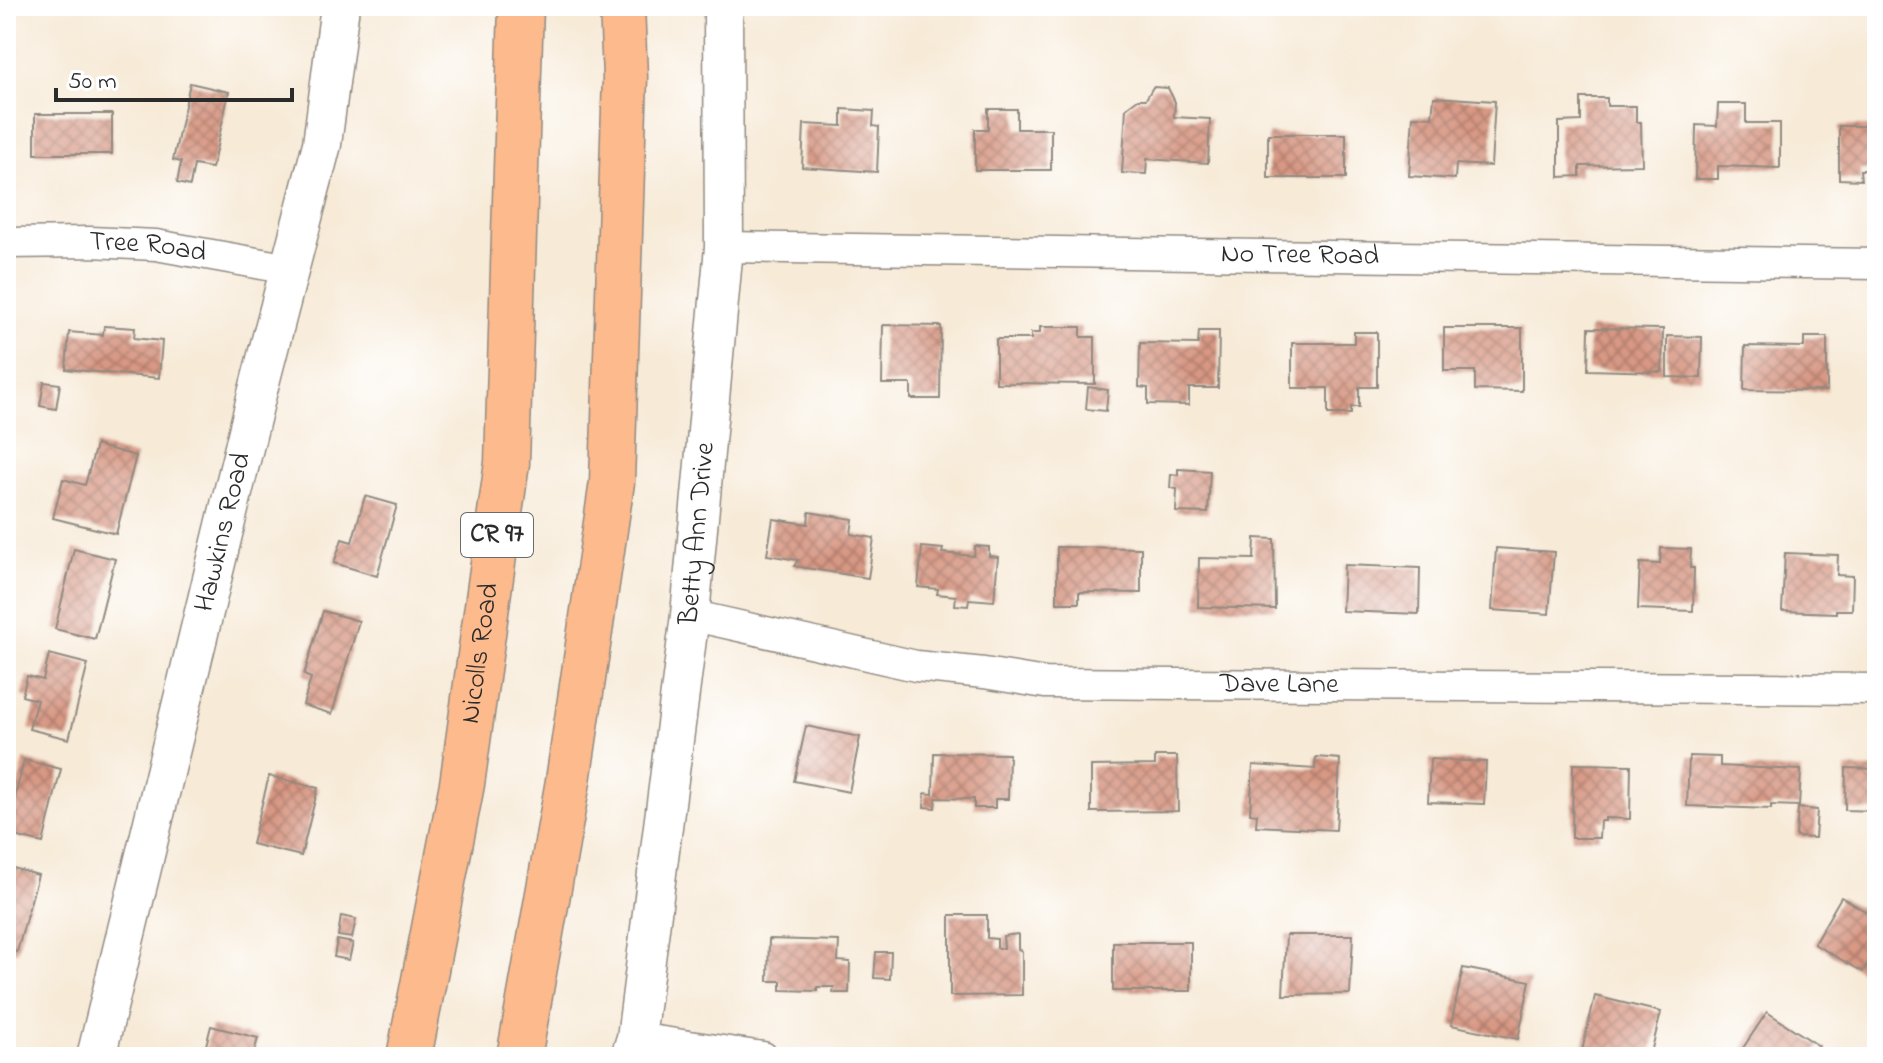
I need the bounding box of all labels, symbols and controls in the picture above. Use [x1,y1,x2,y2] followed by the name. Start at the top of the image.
[56,52,292,102] scale bar
[68,65,117,100] text: 50 m
[88,221,210,274] street label: Tree Road
[1221,234,1380,277] street label: No Tree Road
[668,440,726,628] street label: Betty Ann Drive
[184,448,263,616] street label: Hawkins Road
[461,513,533,557] road number: CR 97
[450,580,510,726] street label: Nicolls Road
[1219,664,1339,706] street label: Dave Lane

